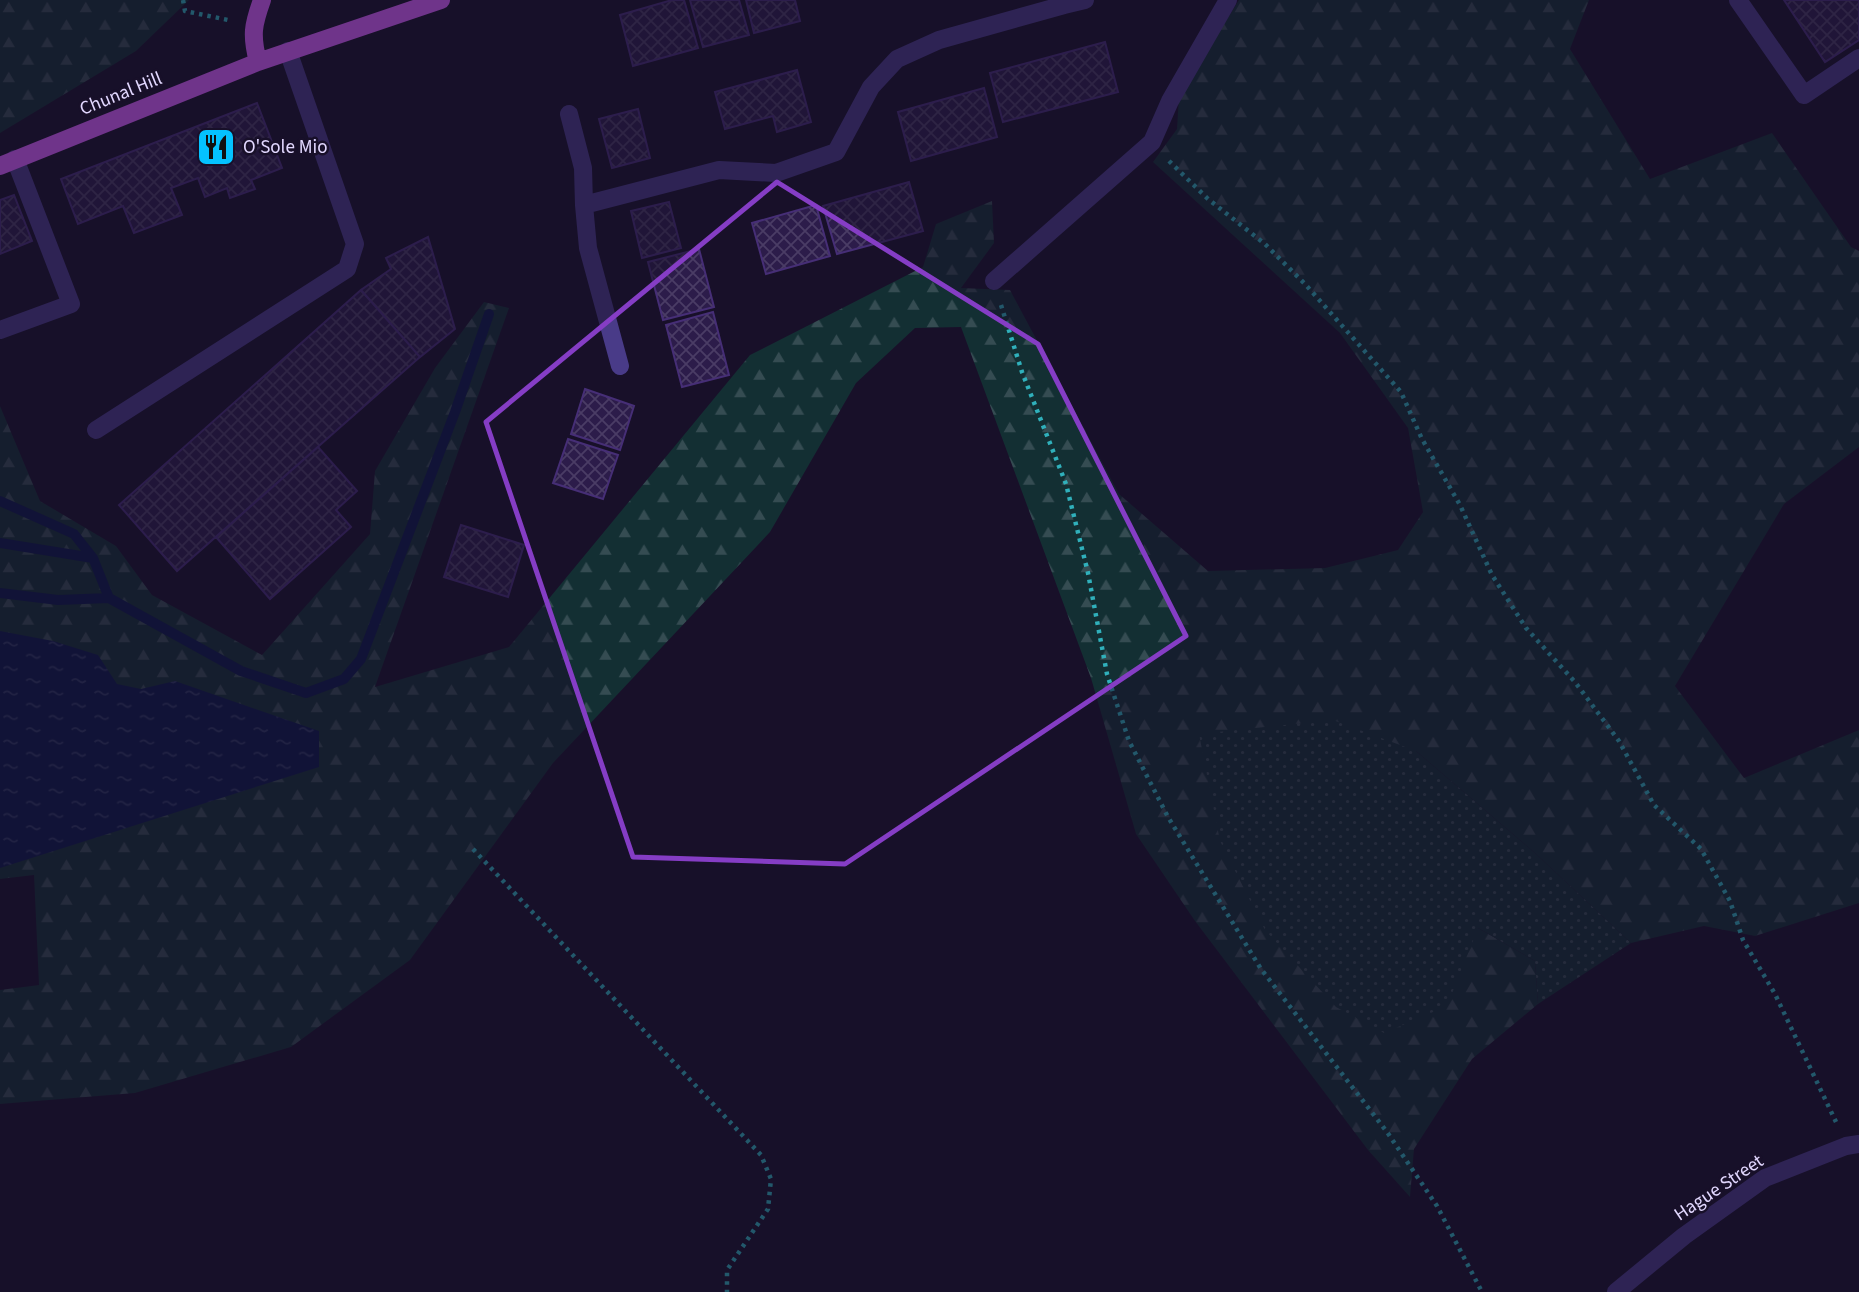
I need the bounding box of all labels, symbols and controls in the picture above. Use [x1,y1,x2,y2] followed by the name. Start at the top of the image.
[76,65,166,123] street label: Chunal Hill
[195,126,237,168] restaurant icon: O'Sole Mio
[243,134,327,161] place label: O'Sole Mio
[1669,1148,1770,1228] street label: Hague Street

